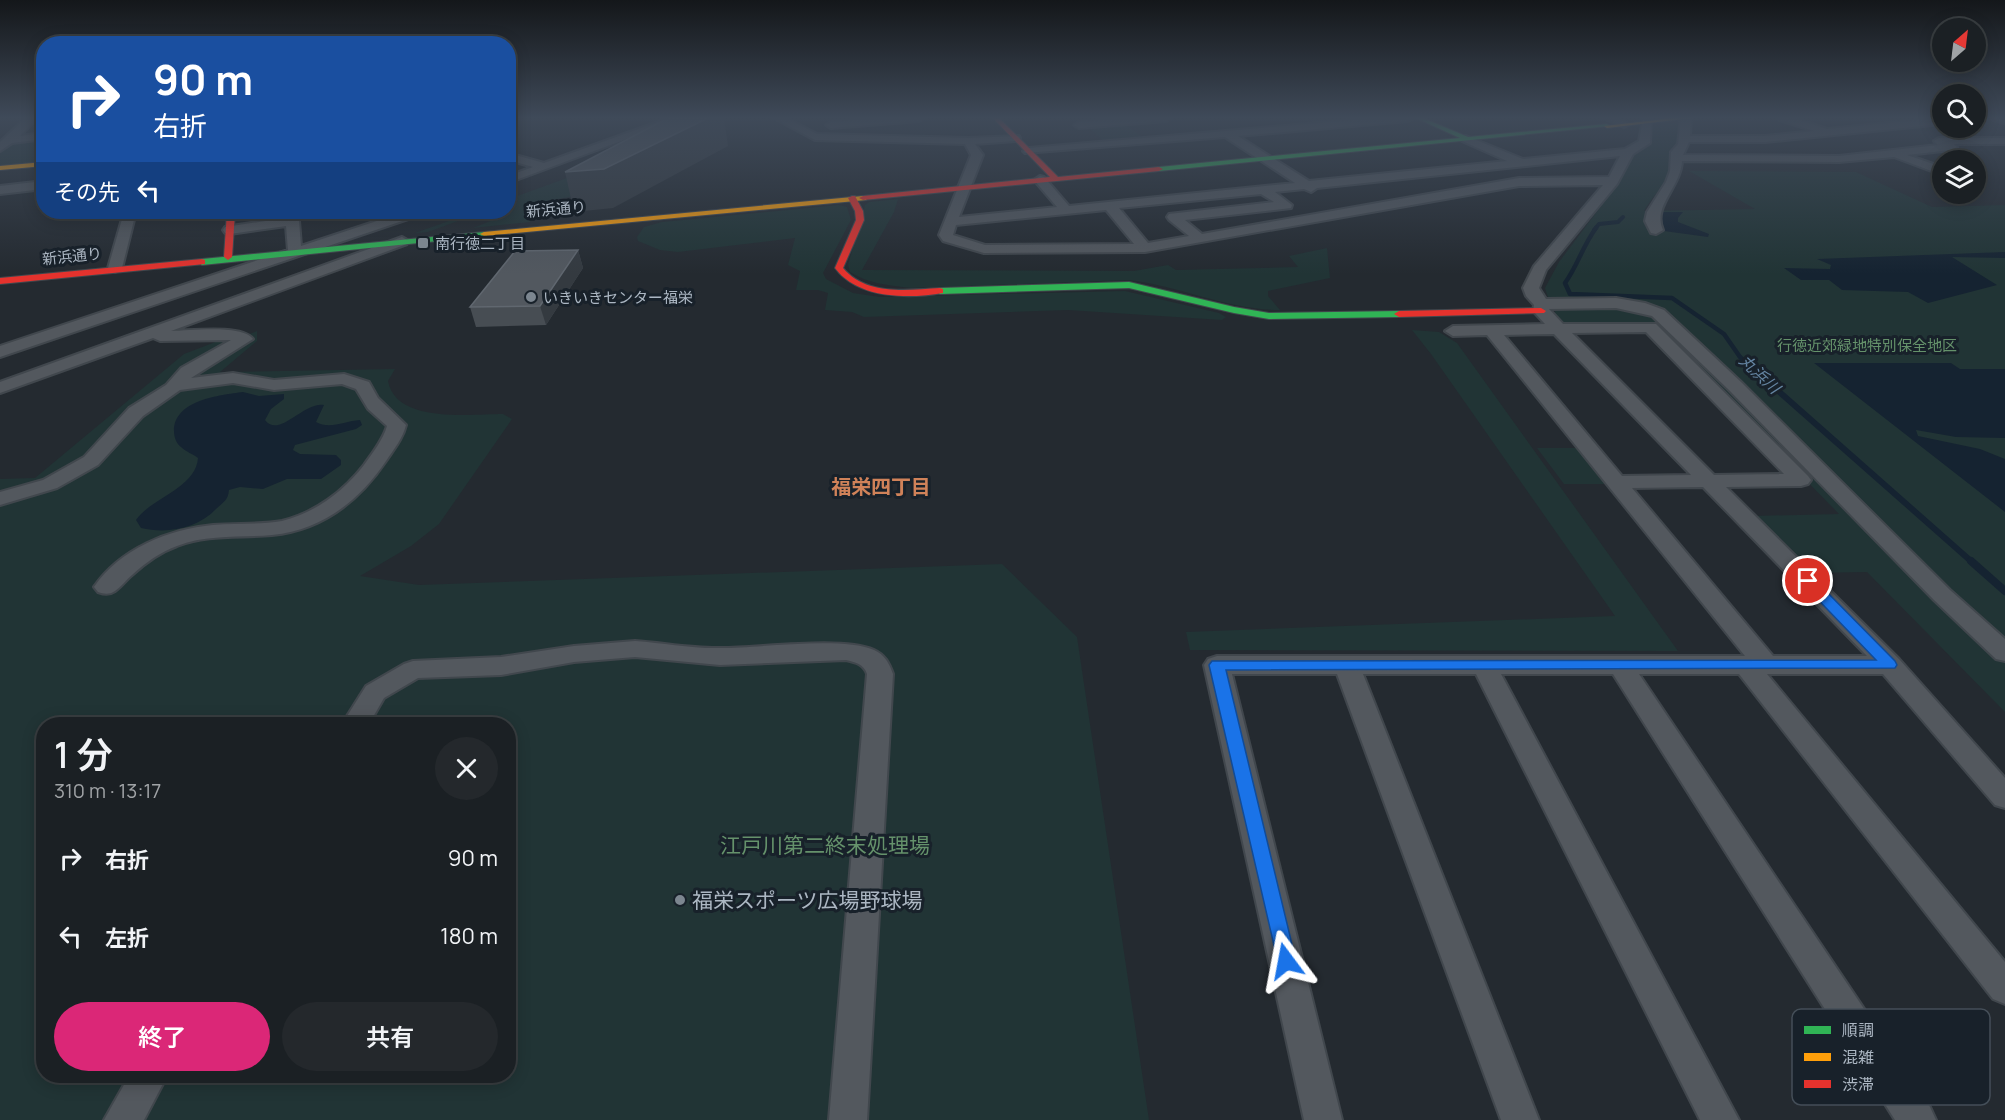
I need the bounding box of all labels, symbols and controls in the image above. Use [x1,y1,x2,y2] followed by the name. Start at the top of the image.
[1932,18,1986,72] north arrow
[1932,18,1986,204] map controls
[153,50,253,108] text: 90 m
[54,60,132,138] icon: right
[1932,84,1986,138] button: search
[153,107,207,144] text: 右折
[1932,150,1986,204] button: layers
[132,174,165,207] icon: left
[54,177,120,207] text: その先
[525,196,587,222] street label: 新浜通り
[435,233,525,254] place label: 南行徳二丁目
[416,236,430,250] marker: 南行徳二丁目
[41,242,103,270] street label: 新浜通り
[543,287,693,308] place label: いきいきセンター福栄
[524,290,538,304] marker: いきいきセンター福栄
[1777,335,1957,356] park label: 行徳近郊緑地特別保全地区
[1735,350,1787,400] water label: 丸浜川
[831,473,931,500] district label: 福栄四丁目
[1782,555,1833,606] pin
[1791,564,1824,597] icon: arrive
[54,730,112,779] text: 1 分
[435,737,498,800] button: close
[54,777,161,804] text: 310 m · 13:17
[720,831,930,859] park label: 江戸川第二終末処理場
[54,842,87,875] icon: right
[448,843,498,873] text: 90 m
[105,845,149,875] text: 右折
[692,886,923,914] place label: 福栄スポーツ広場野球場
[673,893,687,907] marker: 福栄スポーツ広場野球場
[54,920,87,953] icon: left
[440,921,498,951] text: 180 m
[105,923,149,953] text: 左折
[1254,929,1318,993] position arrow
[54,1002,270,1071] button: 終了
[282,1002,498,1071] button: 共有
[1792,1009,1990,1105] legend
[1842,1019,1874,1041] text: 順調
[1842,1046,1874,1068] text: 混雑
[1842,1073,1874,1095] text: 渋滞

